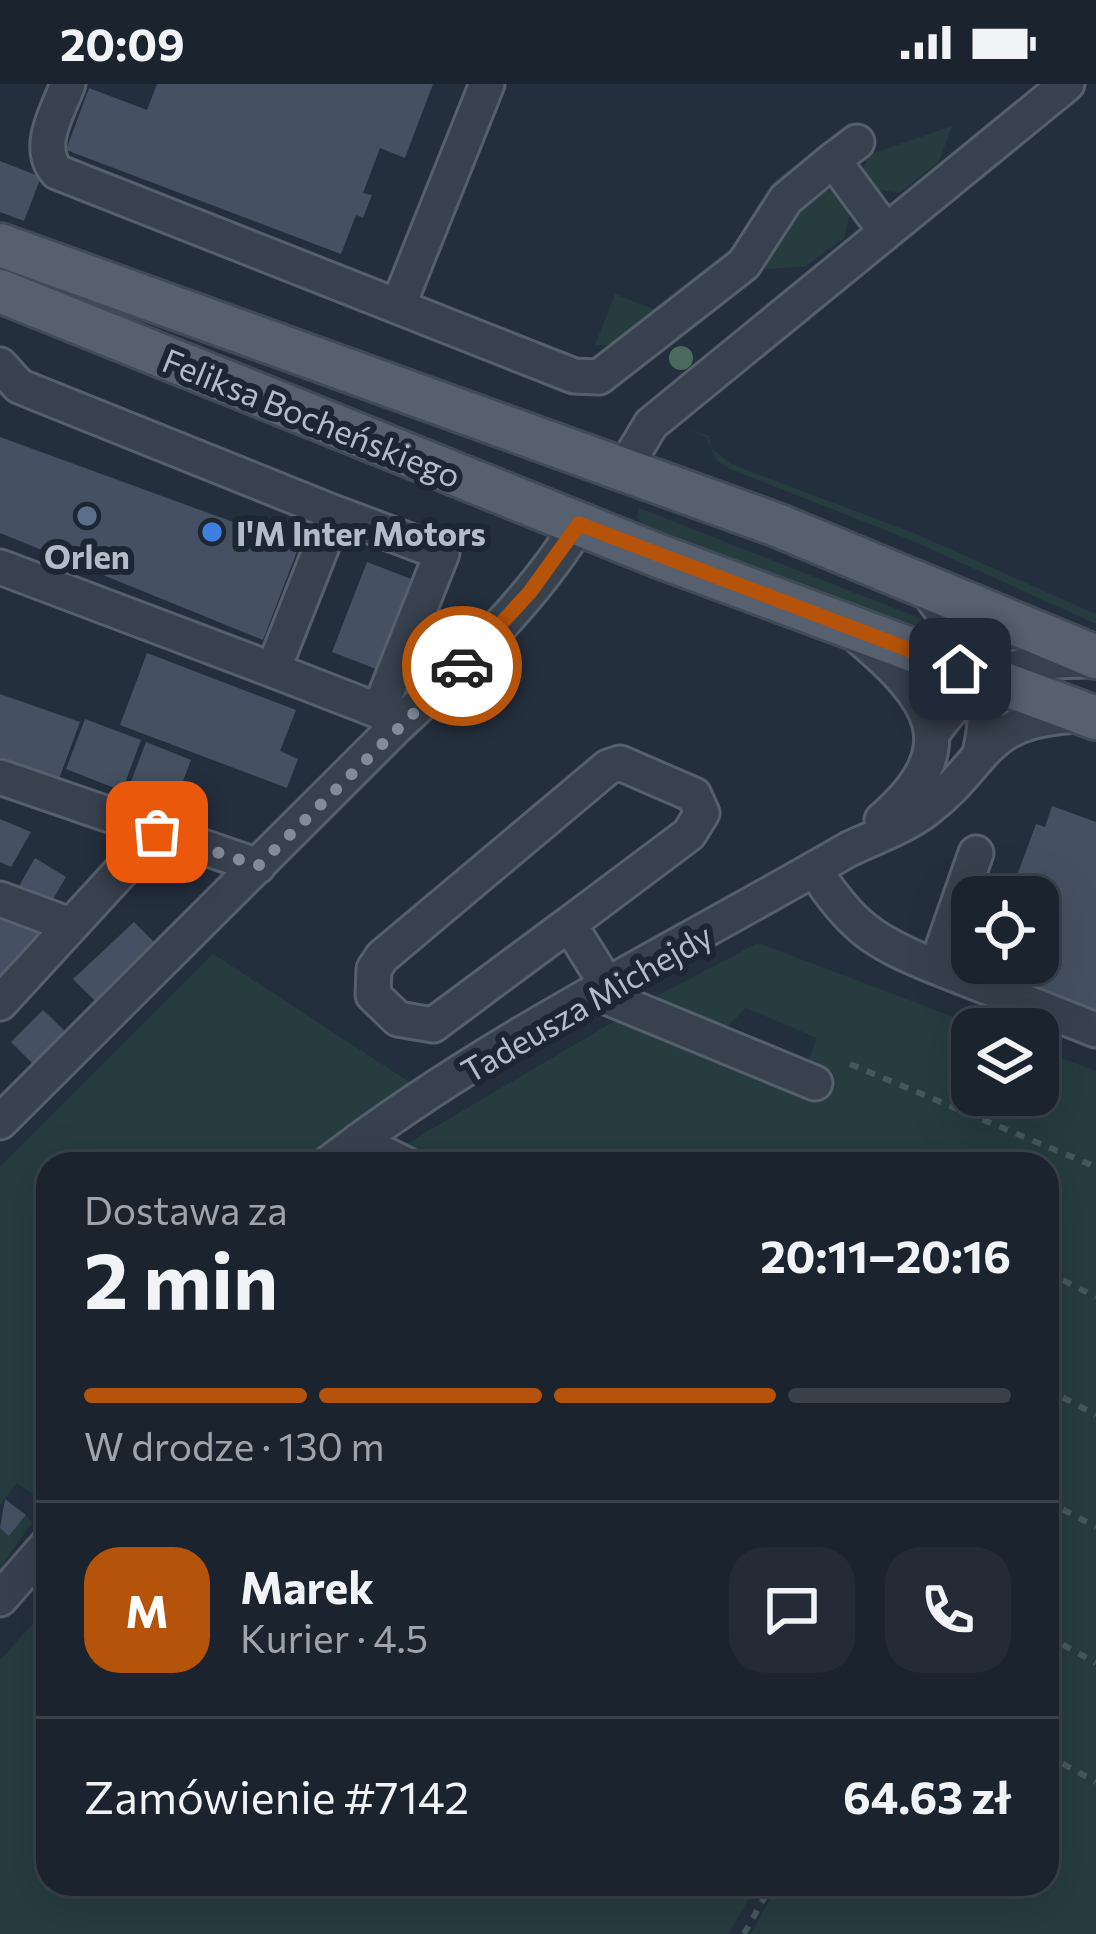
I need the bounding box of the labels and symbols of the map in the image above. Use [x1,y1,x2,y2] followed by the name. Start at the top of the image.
[157,339,467,495] street label: Feliksa Bocheńskiego
[74,503,100,529] marker: Orlen
[236,512,486,553] place label: I'M Inter Motors
[199,519,225,545] marker: I'M Inter Motors
[44,535,130,576] place label: Orlen
[402,606,522,726] courier
[909,618,1011,720] pin
[106,781,208,883] pin
[453,914,719,1090] street label: Tadeusza Michejdy

